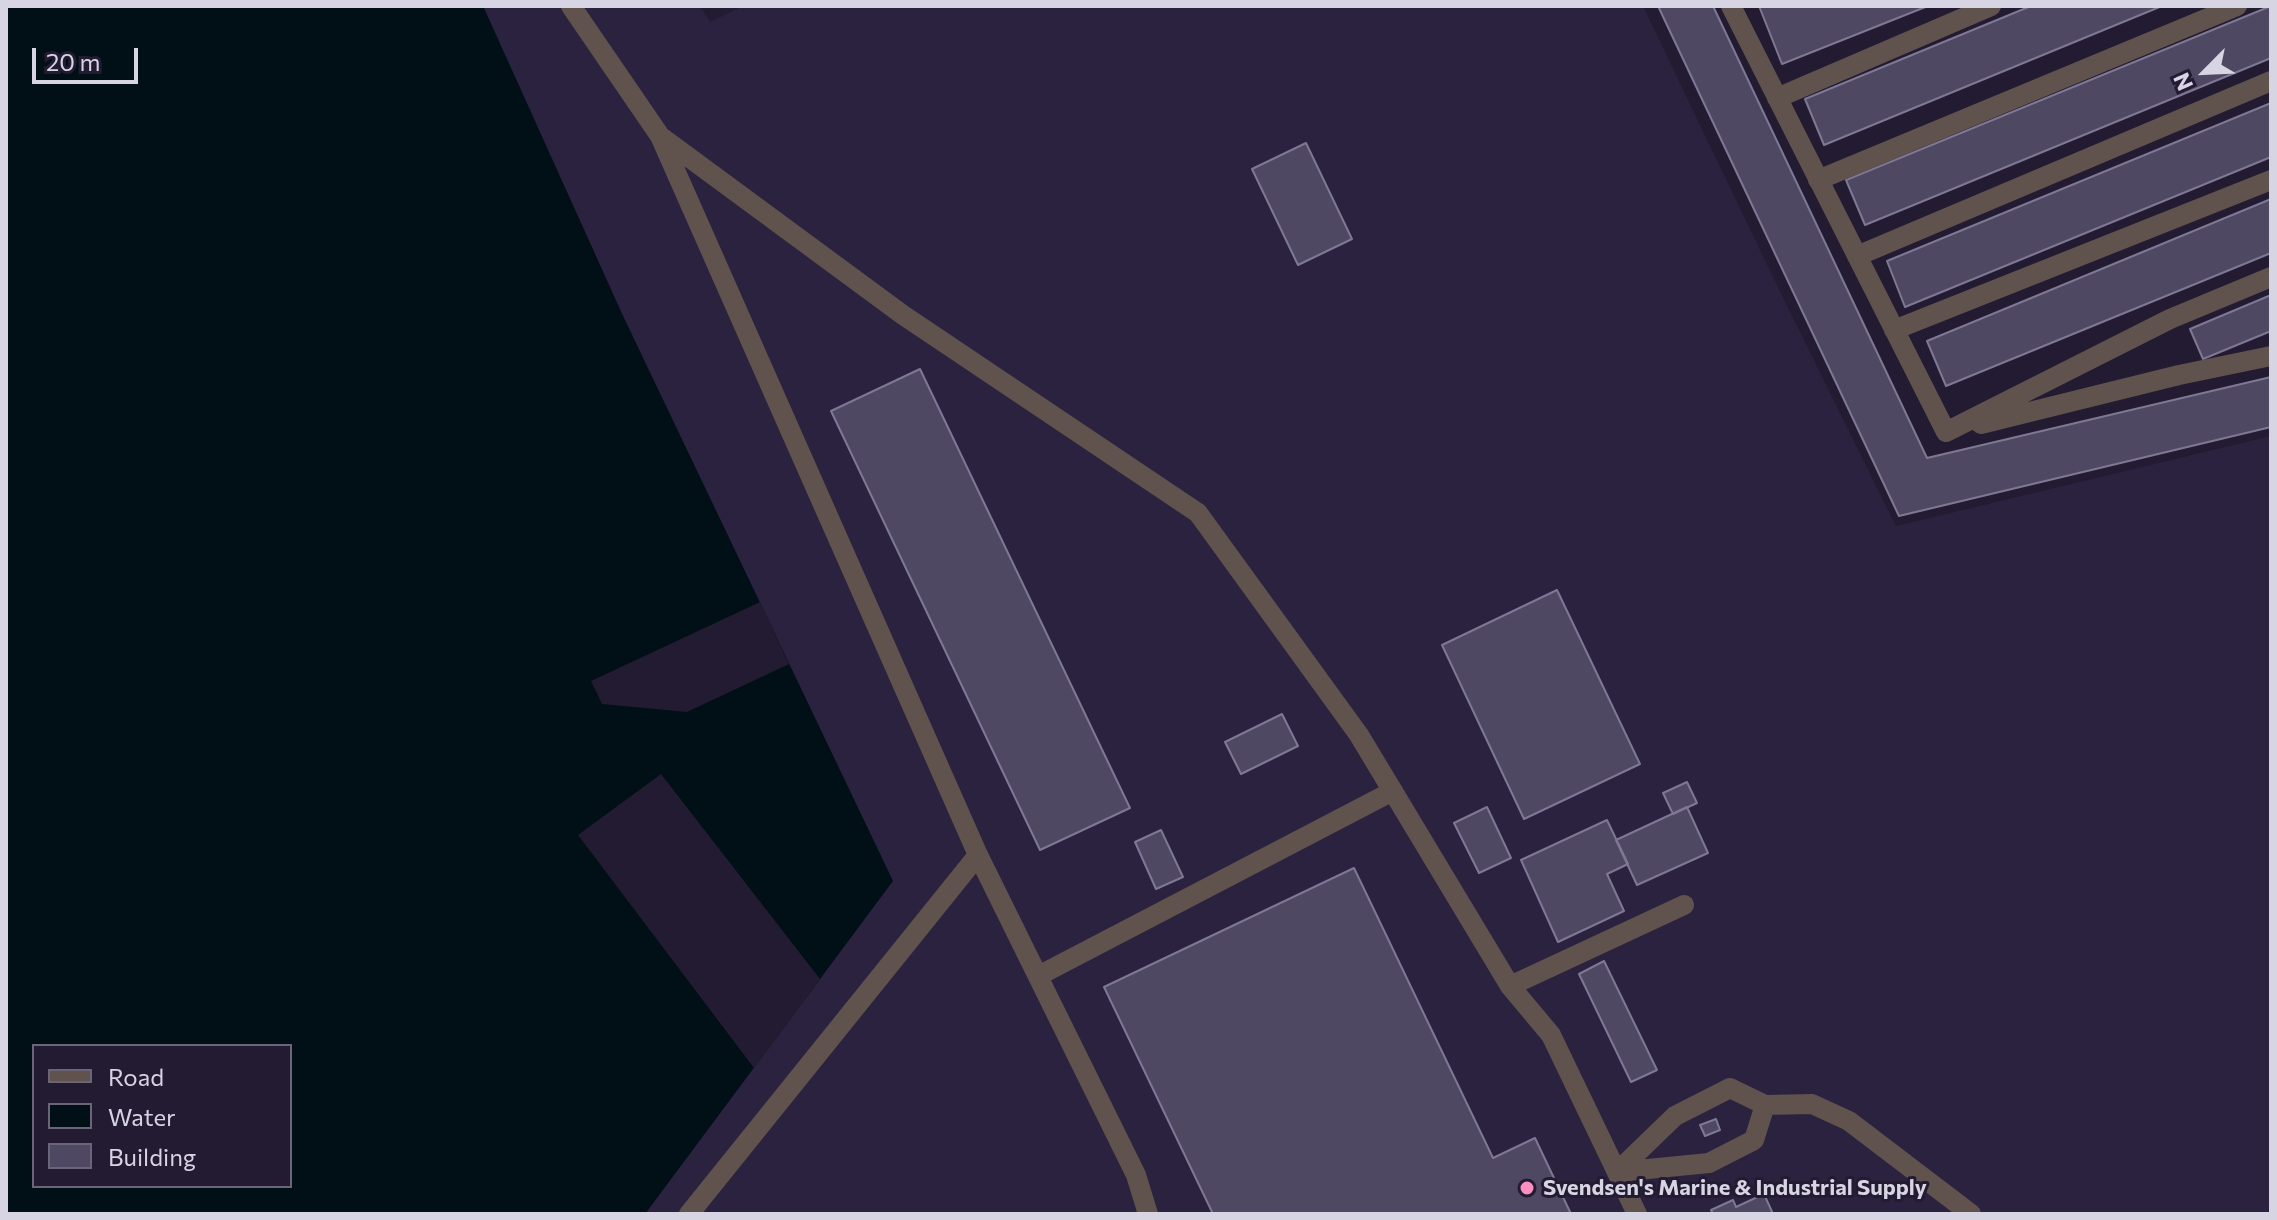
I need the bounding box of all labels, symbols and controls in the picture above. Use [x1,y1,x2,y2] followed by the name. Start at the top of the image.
[36,32,142,82] scale bar
[2165,32,2245,112] north arrow
[46,47,100,76] text: 20 m
[2167,69,2198,95] text: N
[32,1044,292,1188] legend
[108,1062,164,1091] text: Road
[108,1102,176,1131] text: Water
[108,1142,196,1171] text: Building
[1543,1175,1927,1201] place label: Svendsen's Marine & Industrial Supply
[1518,1179,1536,1197] marker: Svendsen's Marine & Industrial Supply

